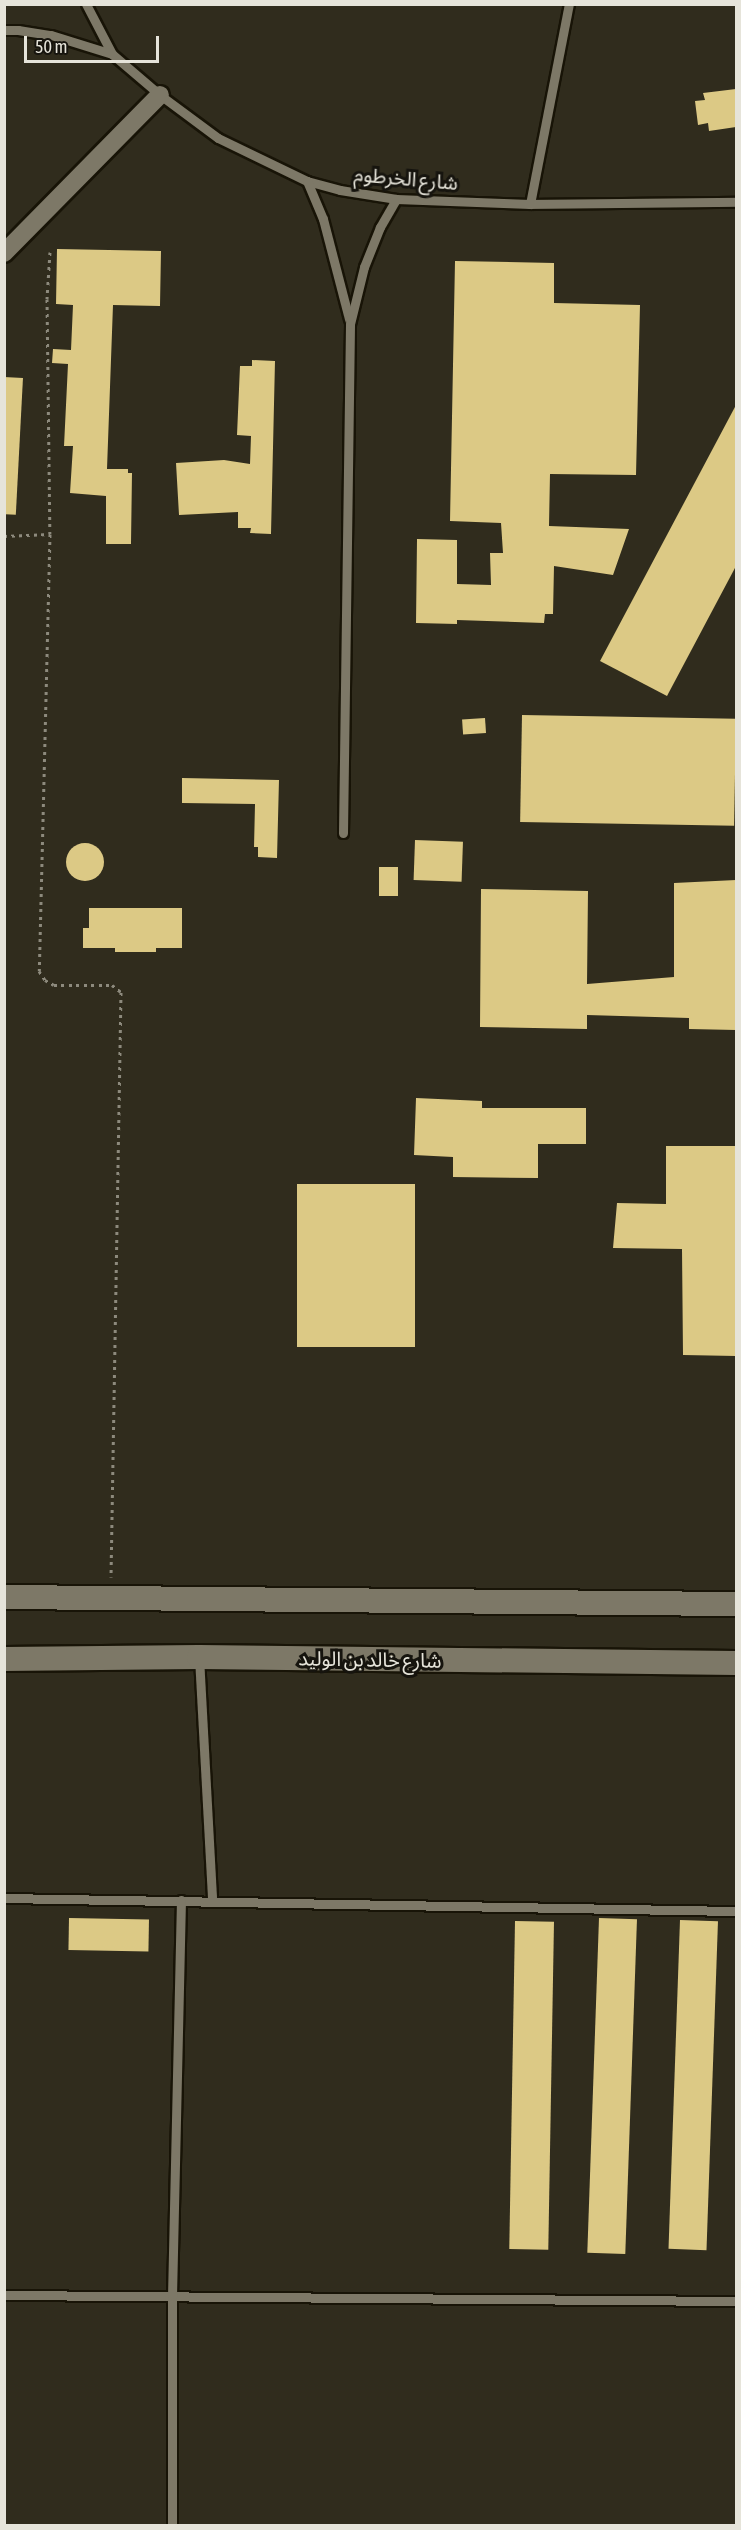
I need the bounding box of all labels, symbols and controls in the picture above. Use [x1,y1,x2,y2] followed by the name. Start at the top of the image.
[27,24,162,62] scale bar
[35,36,67,57] text: 50 m
[353,161,459,195] street label: شارع الخرطوم
[298,1646,442,1672] street label: شارع خالد بن الوليد

